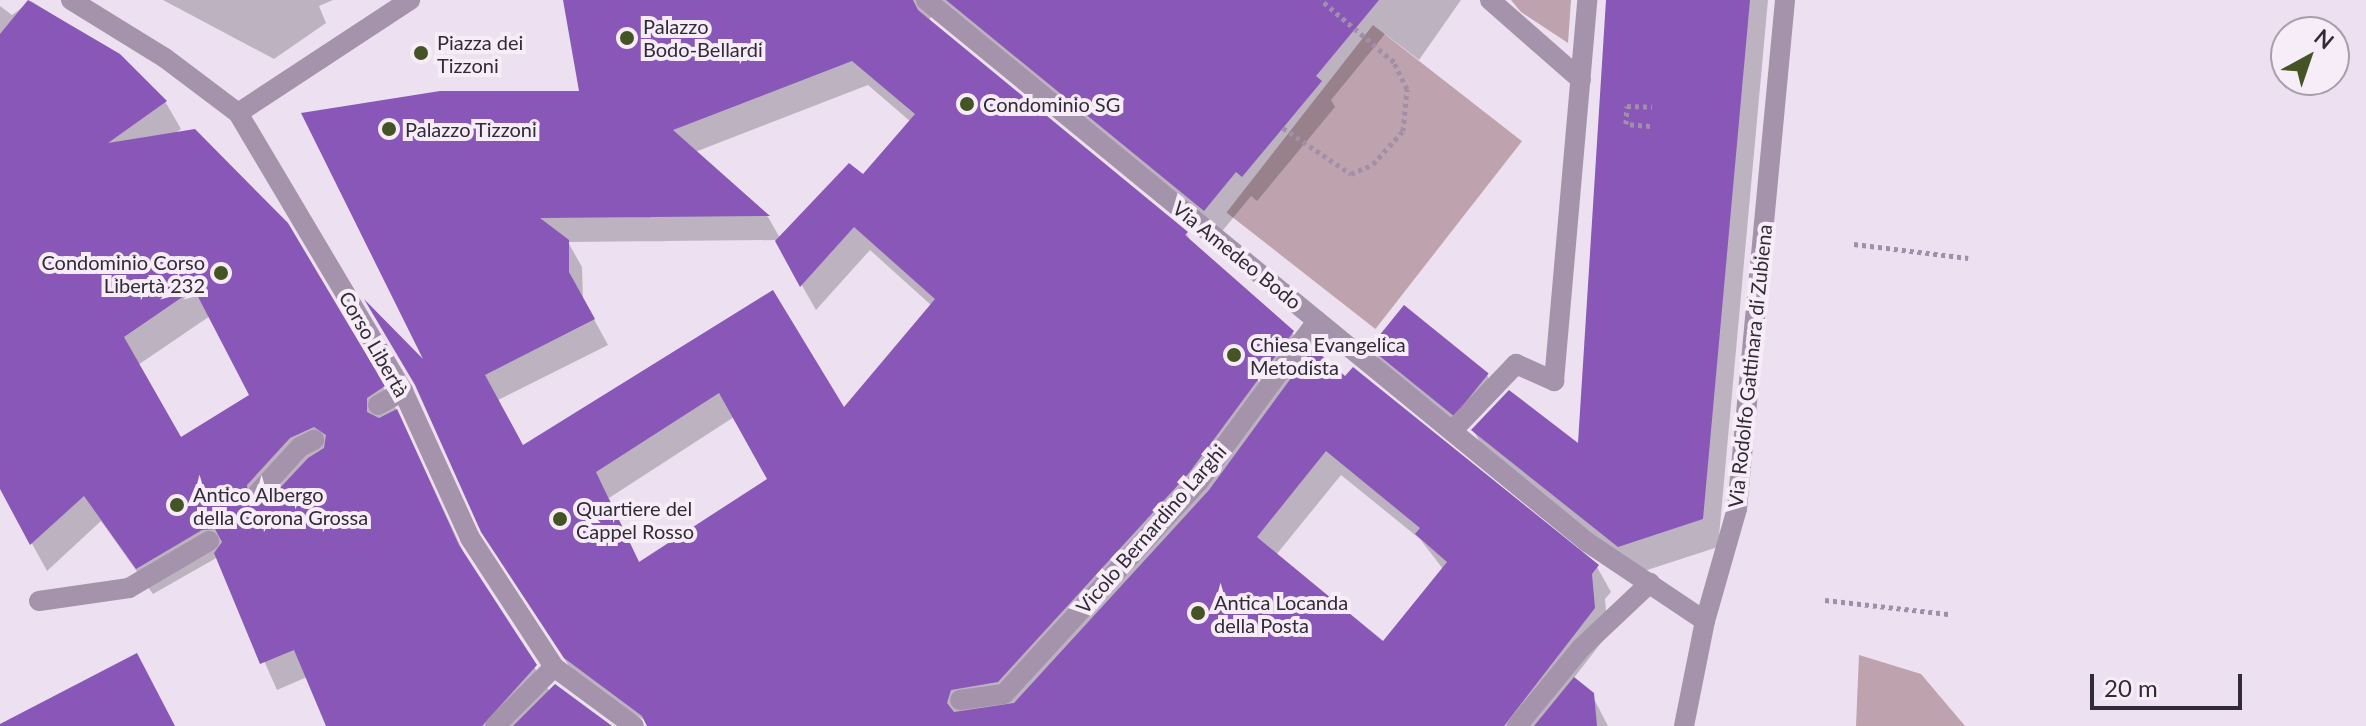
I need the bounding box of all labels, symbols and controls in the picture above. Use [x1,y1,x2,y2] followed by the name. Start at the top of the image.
[643,14,763,61] place label: Palazzo Bodo-Bellardi
[2270,16,2350,96] north arrow
[2309,23,2340,55] text: N
[618,29,636,47] marker: Palazzo Bodo-Bellardi
[437,30,523,77] place label: Piazza dei Tizzoni
[412,44,430,62] marker: Piazza dei Tizzoni
[983,92,1120,116] place label: Condominio SG
[958,95,976,113] marker: Condominio SG
[405,117,537,141] place label: Palazzo Tizzoni
[380,120,398,138] marker: Palazzo Tizzoni
[1168,196,1306,314] street label: Via Amedeo Bodo
[1723,223,1777,509] street label: Via Rodolfo Gattinara di Zubiena
[41,250,205,297] place label: Condominio Corso Libertà 232
[212,264,230,282] marker: Condominio Corso Libertà 232
[334,287,414,401] street label: Corso Libertà
[1250,332,1406,379] place label: Chiesa Evangelica Metodista
[1225,346,1243,364] marker: Chiesa Evangelica Metodista
[1071,440,1231,618] street label: Vicolo Bernardino Larghi
[193,482,368,529] place label: Antico Albergo della Corona Grossa
[168,496,186,514] marker: Antico Albergo della Corona Grossa
[576,496,694,543] place label: Quartiere del Cappel Rosso
[551,510,569,528] marker: Quartiere del Cappel Rosso
[1214,590,1348,637] place label: Antica Locanda della Posta
[1189,604,1207,622] marker: Antica Locanda della Posta
[2094,658,2246,708] scale bar
[2104,673,2158,702] text: 20 m

